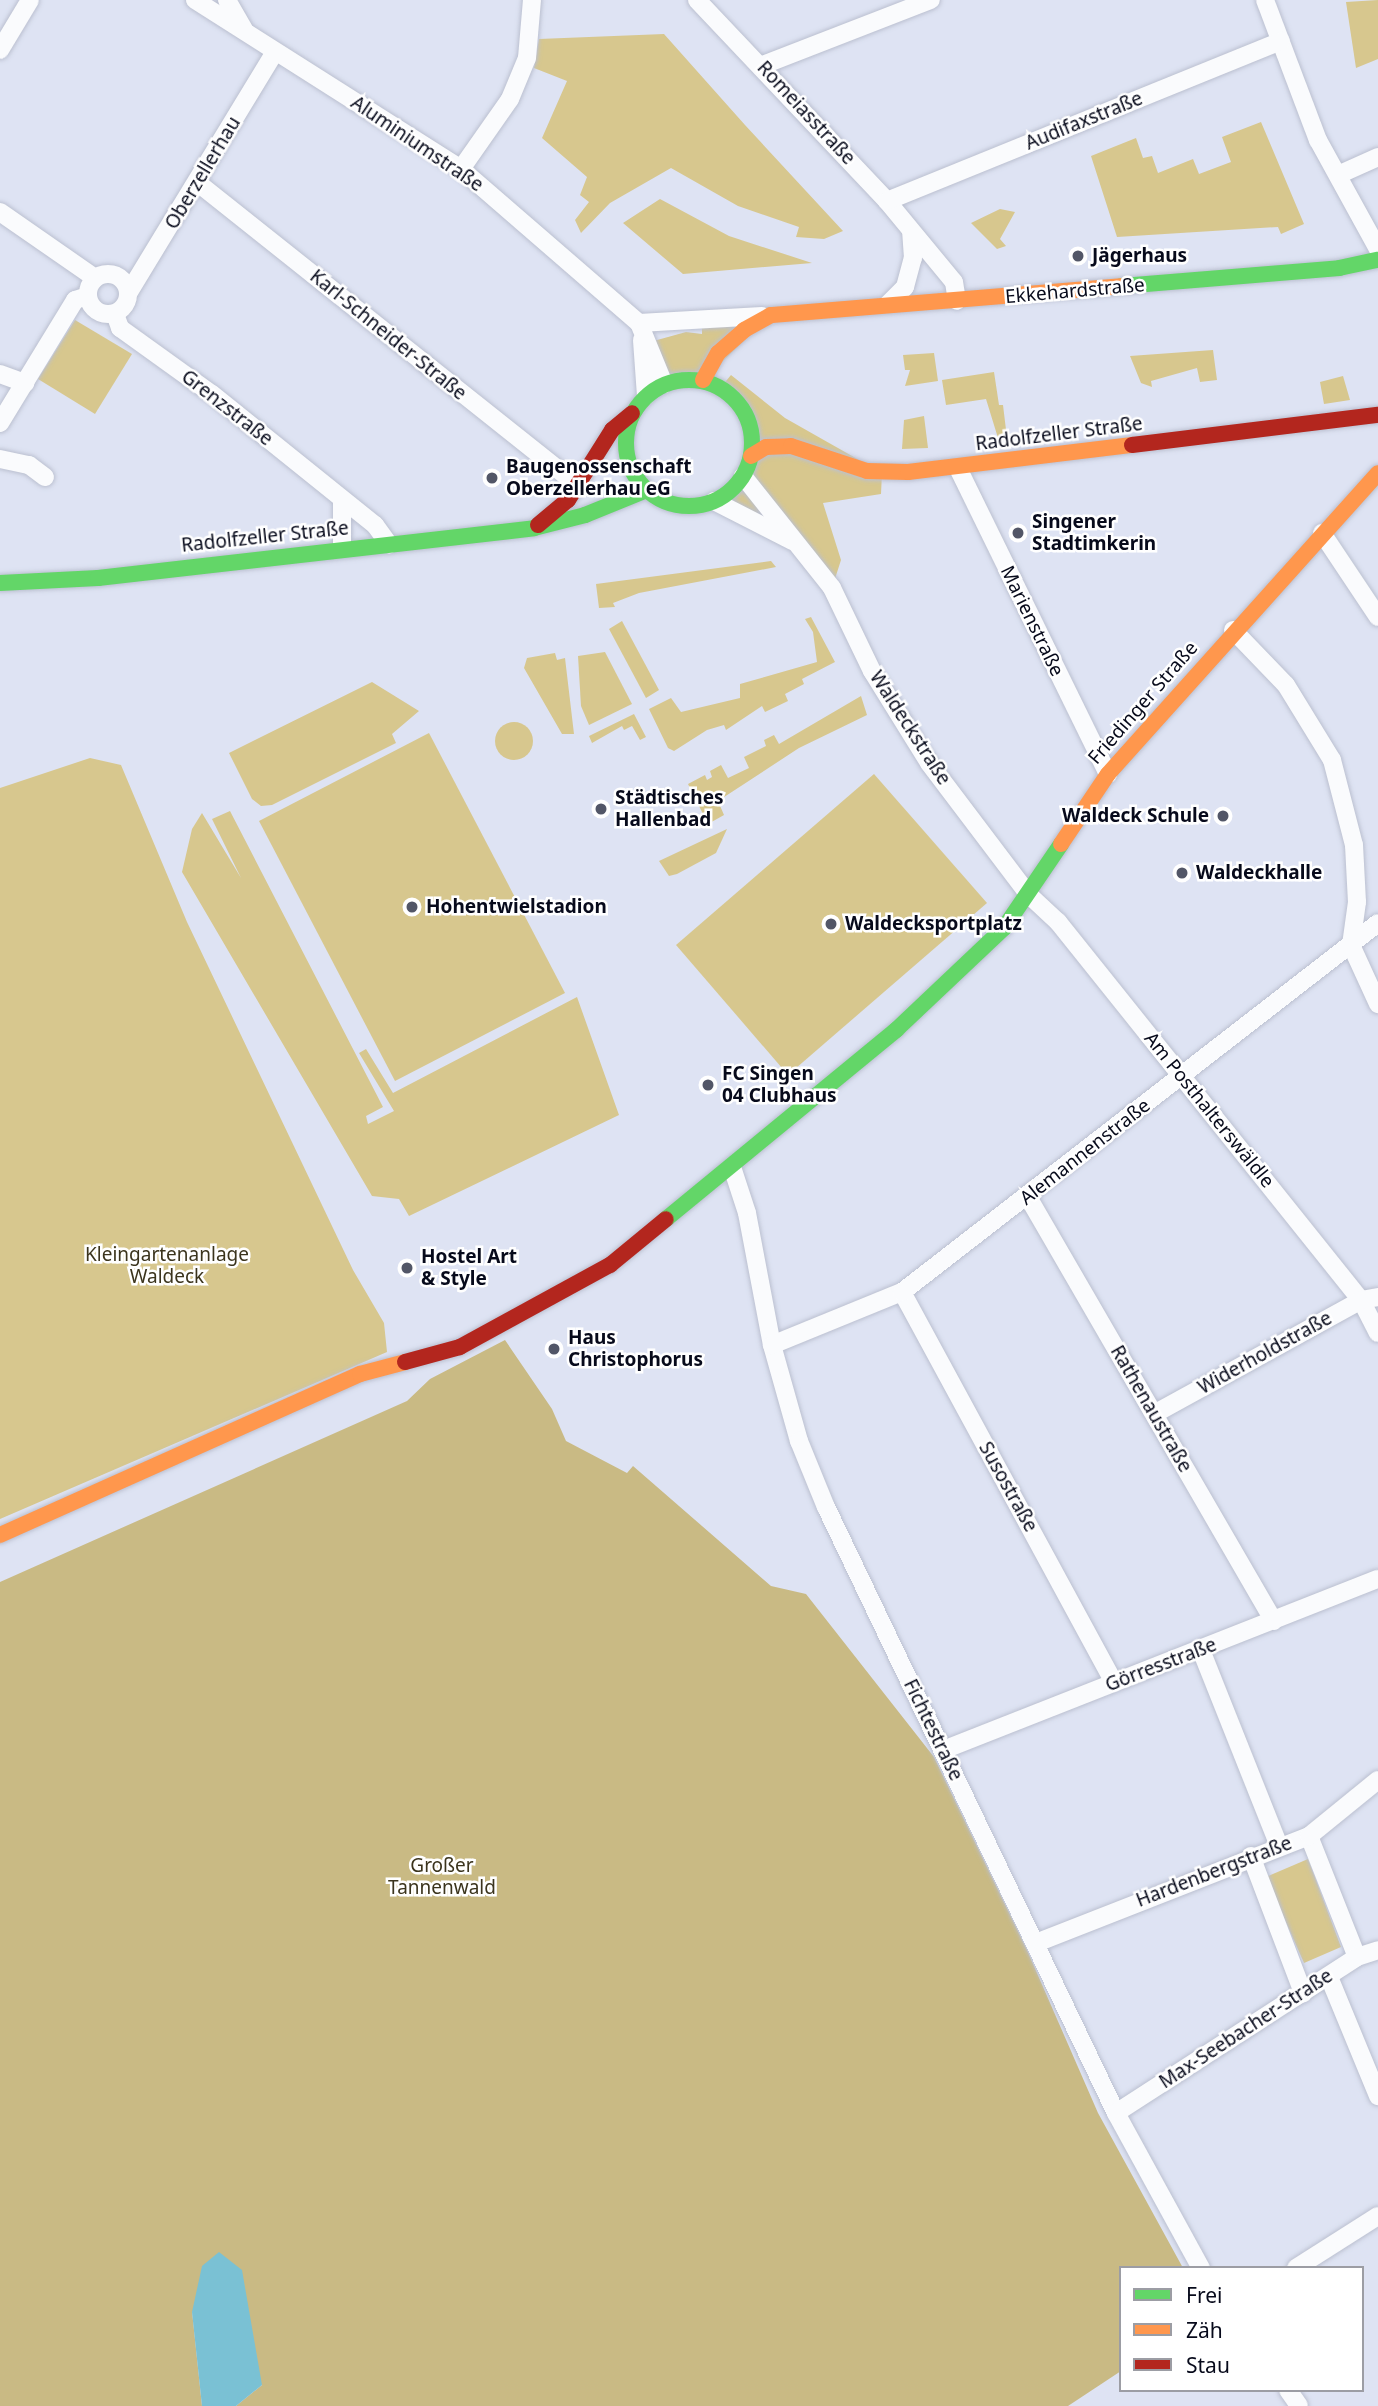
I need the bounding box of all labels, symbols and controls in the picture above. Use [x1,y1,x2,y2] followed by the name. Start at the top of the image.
[752,56,860,170] street label: Romeiasstraße
[1022,87,1146,155] street label: Audifaxstraße
[347,91,487,197] street label: Aluminiumstraße
[160,113,246,233] street label: Oberzellerhau
[1092,245,1187,267] place label: Jägerhaus
[1070,248,1086,264] marker: Jägerhaus
[305,265,471,405] street label: Karl-Schneider-Straße
[1004,274,1146,308] street label: Ekkehardstraße
[177,365,277,451] street label: Grenzstraße
[974,412,1144,456] street label: Radolfzeller Straße
[506,456,691,500] place label: Baugenossenschaft Oberzellerhau eG
[484,470,500,486] marker: Baugenossenschaft Oberzellerhau eG
[1032,511,1156,555] place label: Singener Stadtimkerin
[180,517,350,557] street label: Radolfzeller Straße
[1010,525,1026,541] marker: Singener Stadtimkerin
[995,562,1069,680] street label: Marienstraße
[1084,637,1202,769] street label: Friedinger Straße
[865,667,955,789] street label: Waldeckstraße
[615,787,724,831] place label: Städtisches Hallenbad
[593,801,609,817] marker: Städtisches Hallenbad
[1062,805,1209,827] place label: Waldeck Schule
[1215,808,1231,824] marker: Waldeck Schule
[1196,862,1322,884] place label: Waldeckhalle
[1174,865,1190,881] marker: Waldeckhalle
[426,896,607,918] place label: Hohentwielstadion
[404,899,420,915] marker: Hohentwielstadion
[845,913,1022,935] place label: Waldecksportplatz
[823,916,839,932] marker: Waldecksportplatz
[1139,1028,1279,1192] street label: Am Posthalterswäldle
[722,1063,837,1107] place label: FC Singen 04 Clubhaus
[700,1077,716,1093] marker: FC Singen 04 Clubhaus
[1015,1094,1155,1210] street label: Alemannenstraße
[85,1244,249,1288] park label: Kleingartenanlage Waldeck
[421,1246,517,1290] place label: Hostel Art & Style
[399,1260,415,1276] marker: Hostel Art & Style
[1194,1307,1336,1399] street label: Widerholdstraße
[568,1327,703,1371] place label: Haus Christophorus
[546,1341,562,1357] marker: Haus Christophorus
[1105,1341,1197,1477] street label: Rathenaustraße
[974,1438,1042,1536] street label: Susostraße
[1102,1633,1220,1697] street label: Görresstraße
[899,1676,967,1784] street label: Fichtestraße
[1133,1832,1295,1912] street label: Hardenbergstraße
[388,1855,496,1899] park label: Großer Tannenwald
[1155,1964,1337,2094] street label: Max-Seebacher-Straße
[1119,2266,1364,2392] legend
[1186,2281,1222,2309] text: Frei
[1186,2316,1223,2344] text: Zäh
[1186,2351,1230,2379] text: Stau

